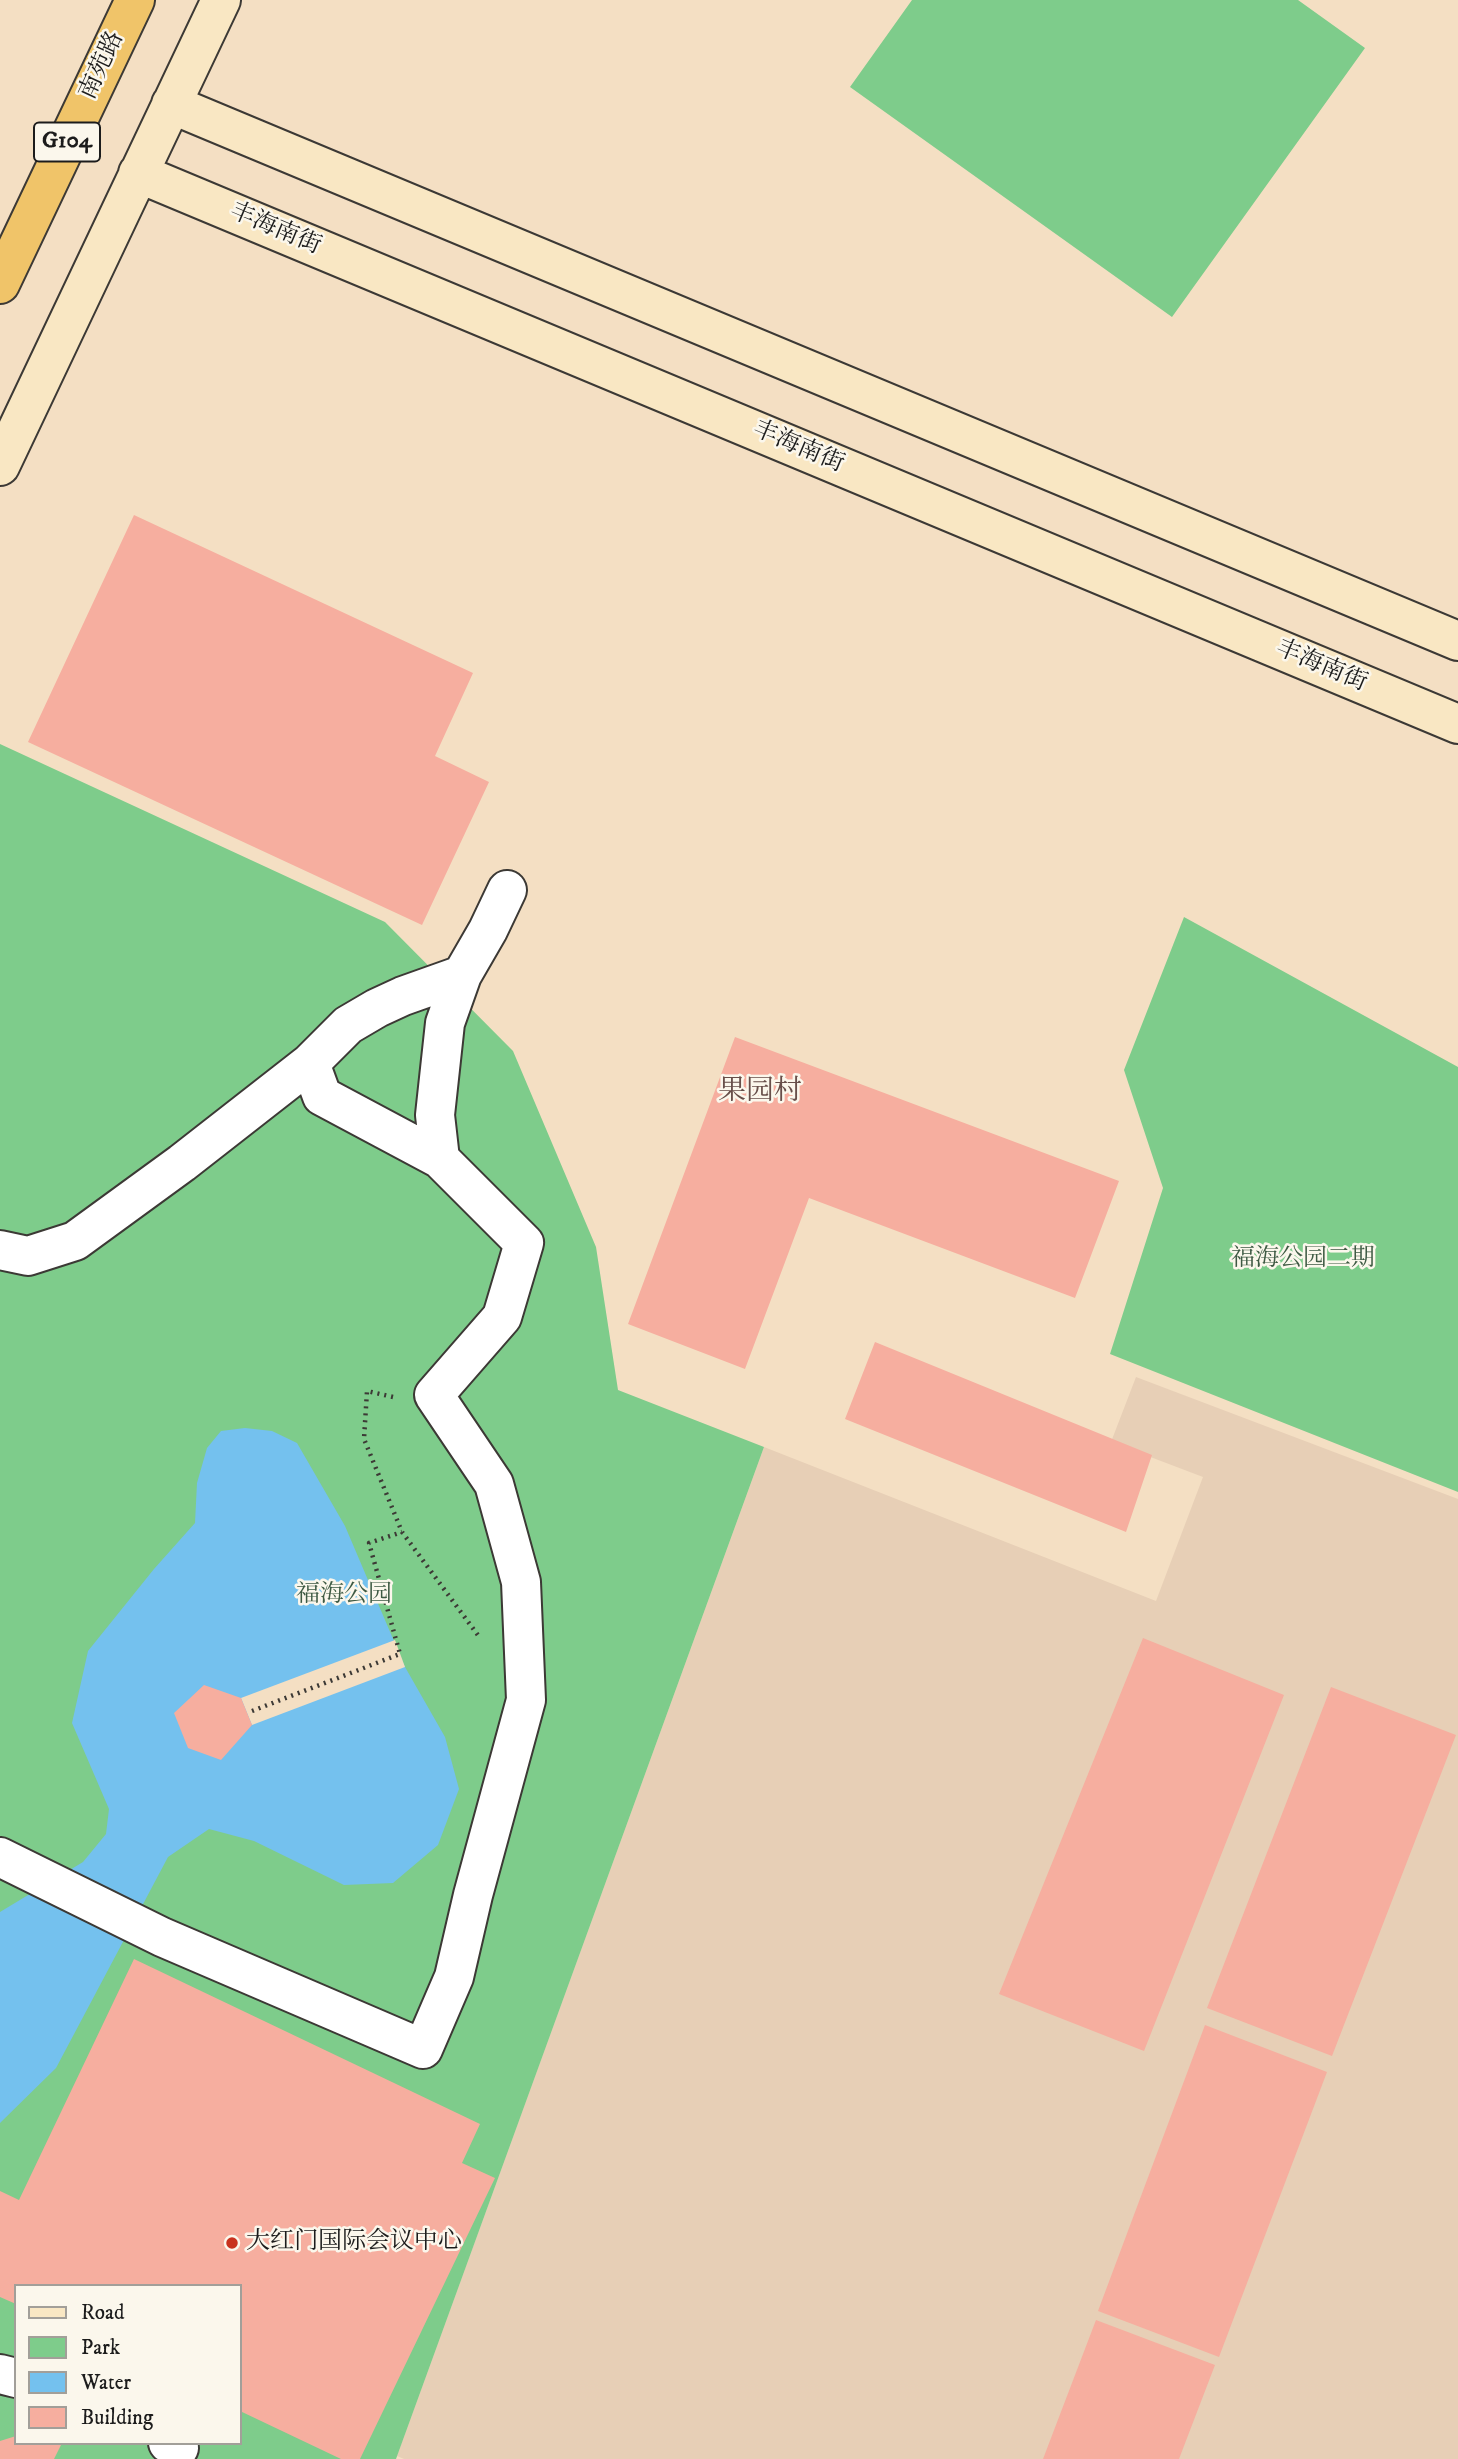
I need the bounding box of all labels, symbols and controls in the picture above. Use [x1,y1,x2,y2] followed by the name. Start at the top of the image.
[75,27,131,105] street label: 南苑路
[34,122,100,162] road number: G104
[225,198,325,262] street label: 丰海南街
[748,416,848,480] street label: 丰海南街
[1271,635,1371,699] street label: 丰海南街
[718,1076,802,1110] district label: 果园村
[1231,1246,1375,1274] park label: 福海公园二期
[296,1582,392,1610] park label: 福海公园
[246,2229,462,2257] place label: 大红门国际会议中心
[224,2235,240,2251] marker: 大红门国际会议中心
[14,2284,242,2445] legend
[81,2300,125,2326] text: Road
[81,2335,120,2361] text: Park
[81,2370,131,2396] text: Water
[81,2405,153,2431] text: Building

